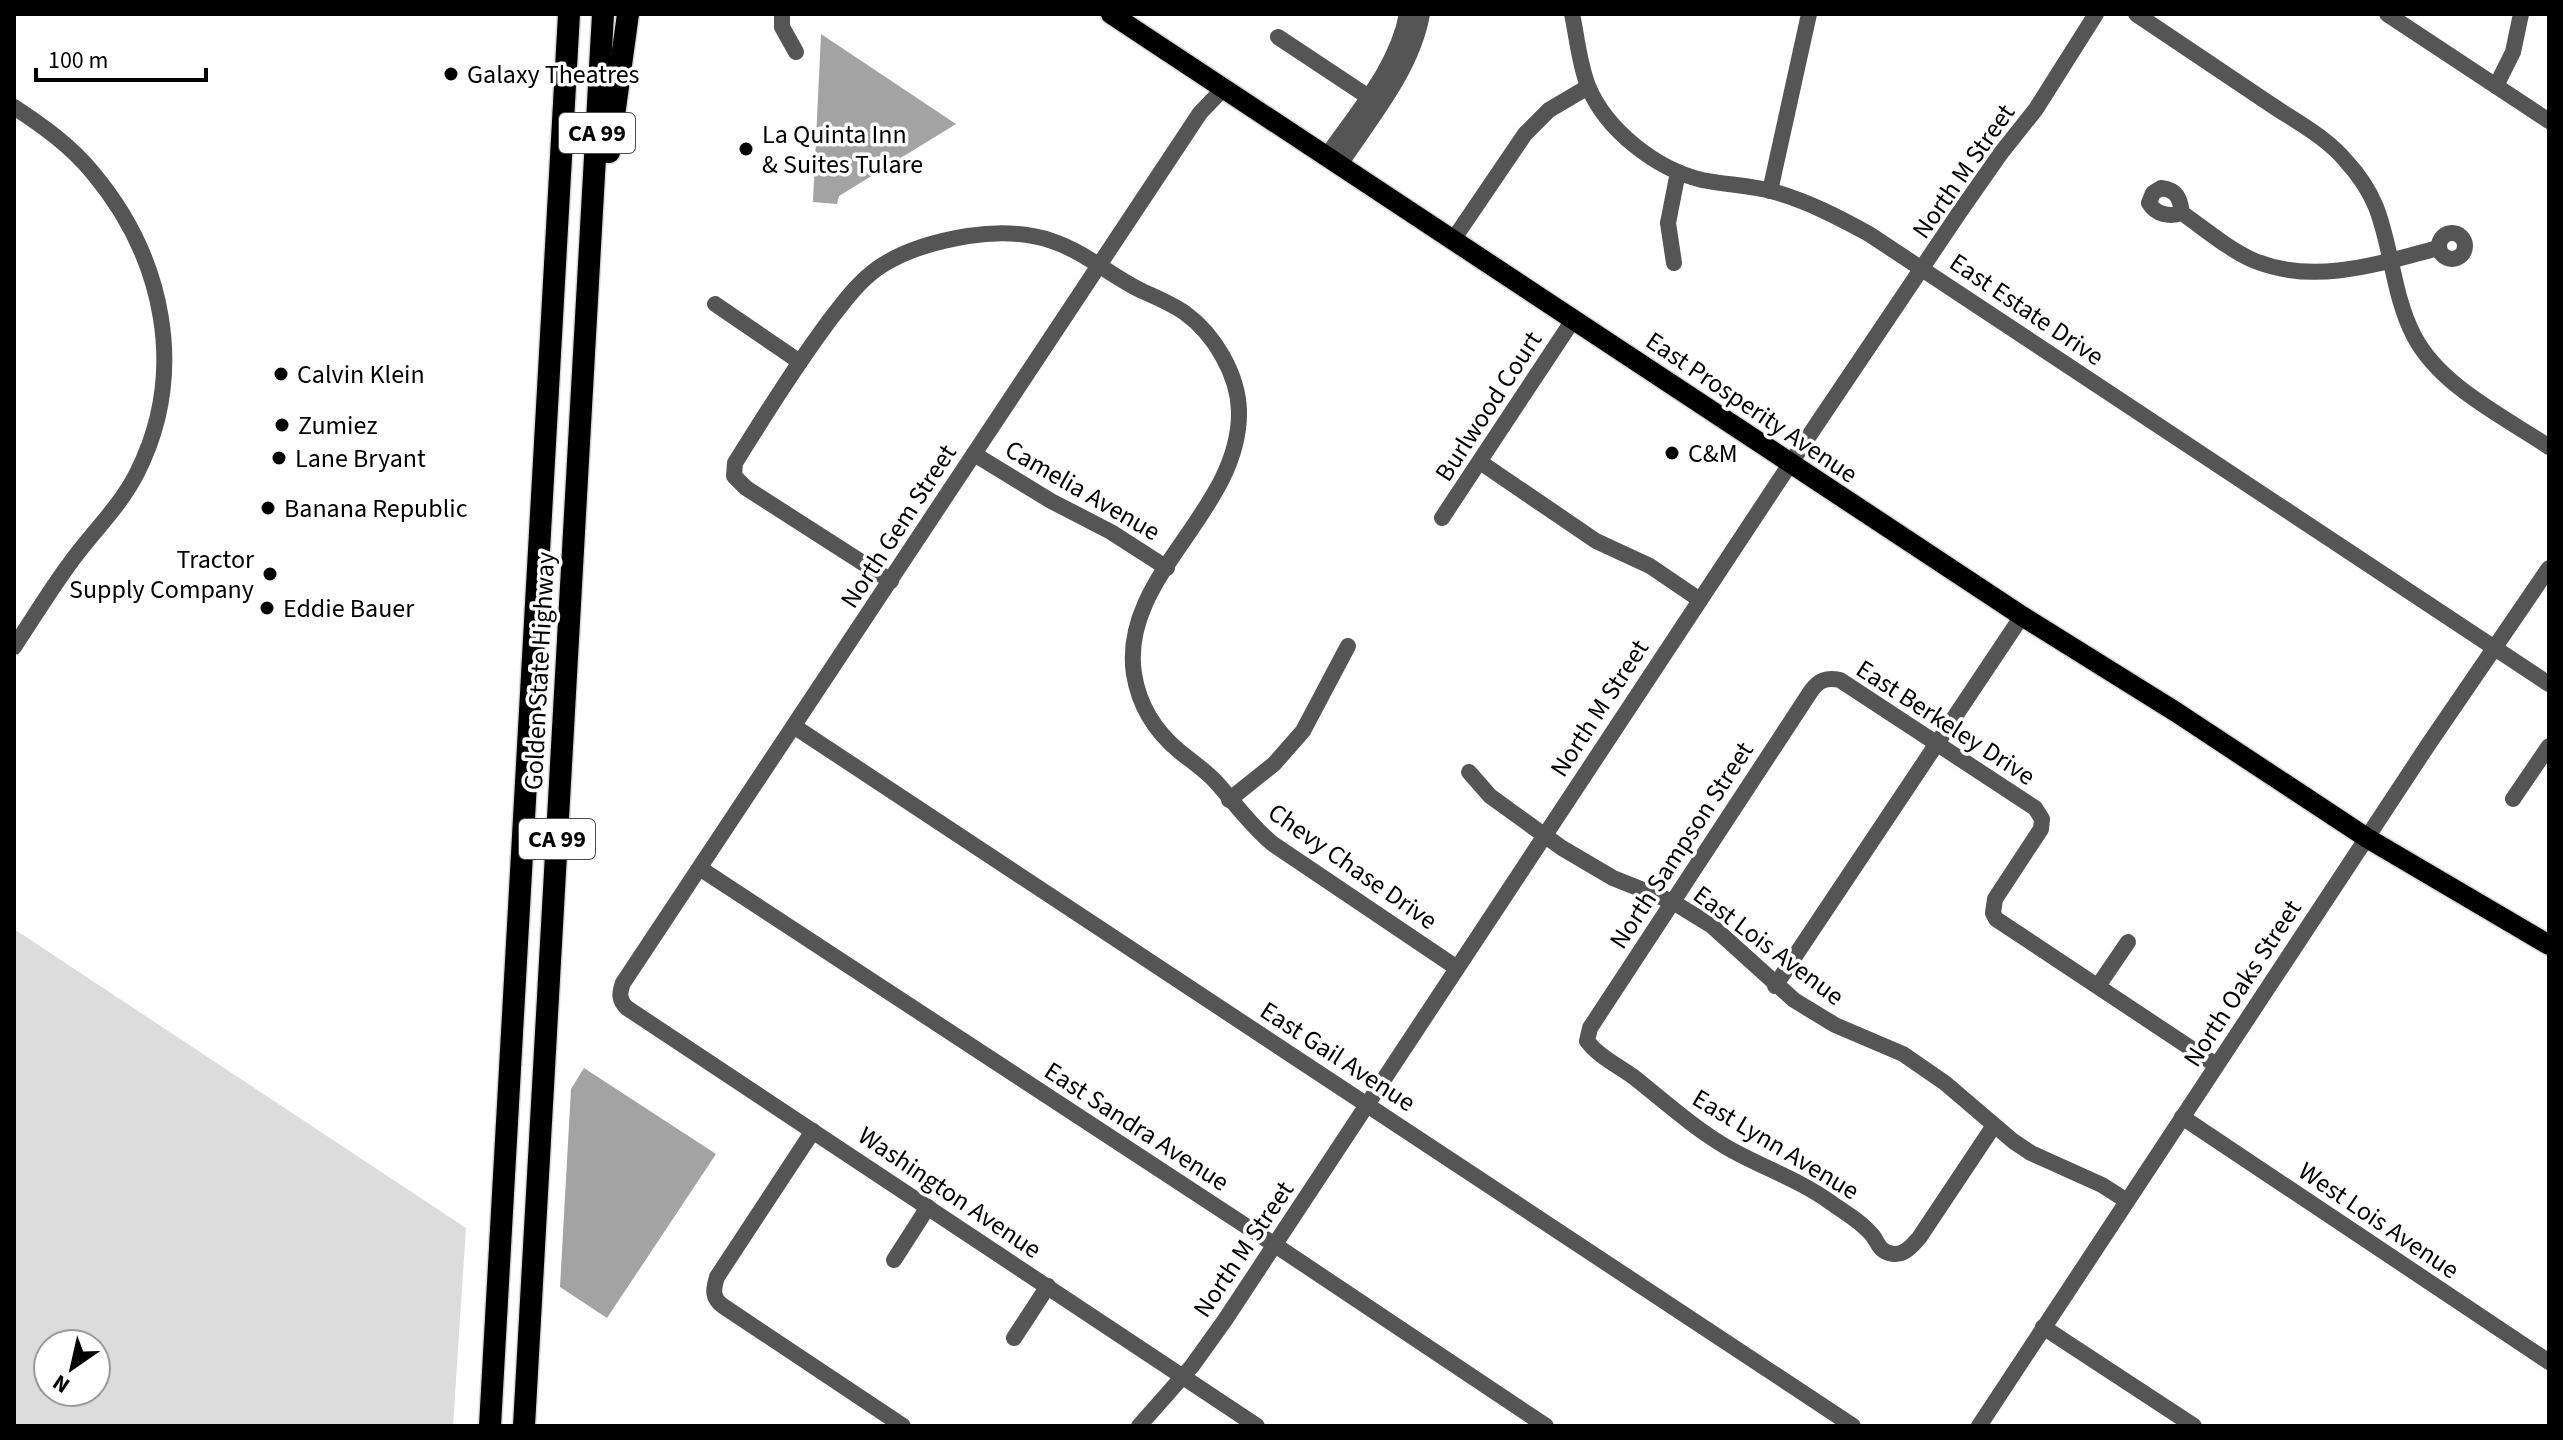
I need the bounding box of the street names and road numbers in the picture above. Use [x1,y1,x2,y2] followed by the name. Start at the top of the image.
[1903,96,2024,246] street label: North M Street
[559,113,635,153] road number: CA 99
[1942,244,2111,375] street label: East Estate Drive
[1638,323,1865,492] street label: East Prosperity Avenue
[1426,324,1551,489] street label: Burlwood Court
[998,431,1167,550] street label: Camelia Avenue
[831,437,965,616] street label: North Gem Street
[515,551,564,791] street label: Golden State Highway
[1541,632,1658,784] street label: North M Street
[1849,651,2043,794] street label: East Berkeley Drive
[1600,734,1763,956] street label: North Sampson Street
[1261,794,1445,939] street label: Chevy Chase Drive
[519,819,595,859] road number: CA 99
[1686,876,1852,1014] street label: East Lois Avenue
[2174,892,2310,1074] street label: North Oaks Street
[1253,992,1423,1121] street label: East Gail Avenue
[1037,1053,1236,1200] street label: East Sandra Avenue
[1685,1080,1866,1209] street label: East Lynn Avenue
[851,1117,1049,1268] street label: Washington Avenue
[2291,1153,2466,1288] street label: West Lois Avenue
[1184,1174,1303,1325] street label: North M Street

